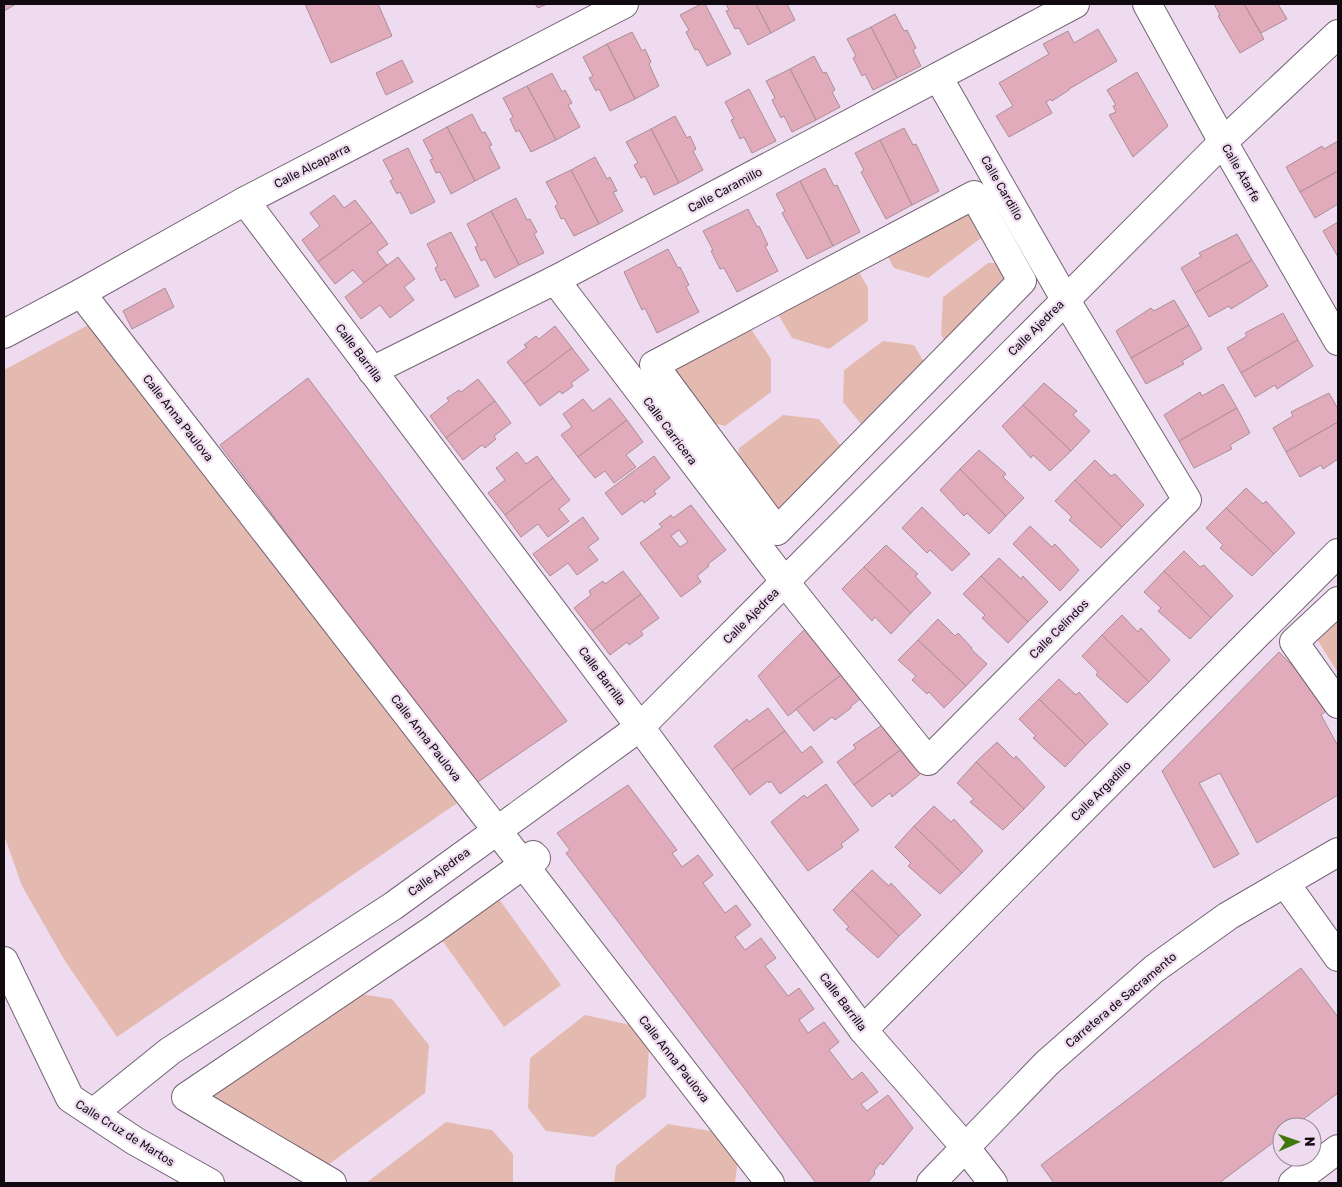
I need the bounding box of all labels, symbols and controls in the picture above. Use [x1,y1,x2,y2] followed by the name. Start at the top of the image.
[272,141,352,191] street label: Calle Alcaparra
[1219,142,1263,205] street label: Calle Atarfe
[978,153,1026,223] street label: Calle Cardillo
[685,164,765,215] street label: Calle Caramillo
[1005,297,1067,359] street label: Calle Ajedrea
[333,321,385,385] street label: Calle Barrilla
[140,372,216,464] street label: Calle Anna Paulova
[640,394,700,468] street label: Calle Carricera
[720,585,782,647] street label: Calle Ajedrea
[1026,596,1092,662] street label: Calle Celindos
[576,644,628,708] street label: Calle Barrilla
[388,692,464,784] street label: Calle Anna Paulova
[1068,758,1134,824] street label: Calle Argadillo
[405,845,473,899] street label: Calle Ajedrea
[1063,949,1179,1051] street label: Carretera de Sacramento
[817,970,869,1034] street label: Calle Barrilla
[636,1013,712,1105] street label: Calle Anna Paulova
[73,1097,177,1169] street label: Calle Cruz de Martos
[1272,1117,1322,1167] north arrow
[1301,1136,1318,1147] text: N

